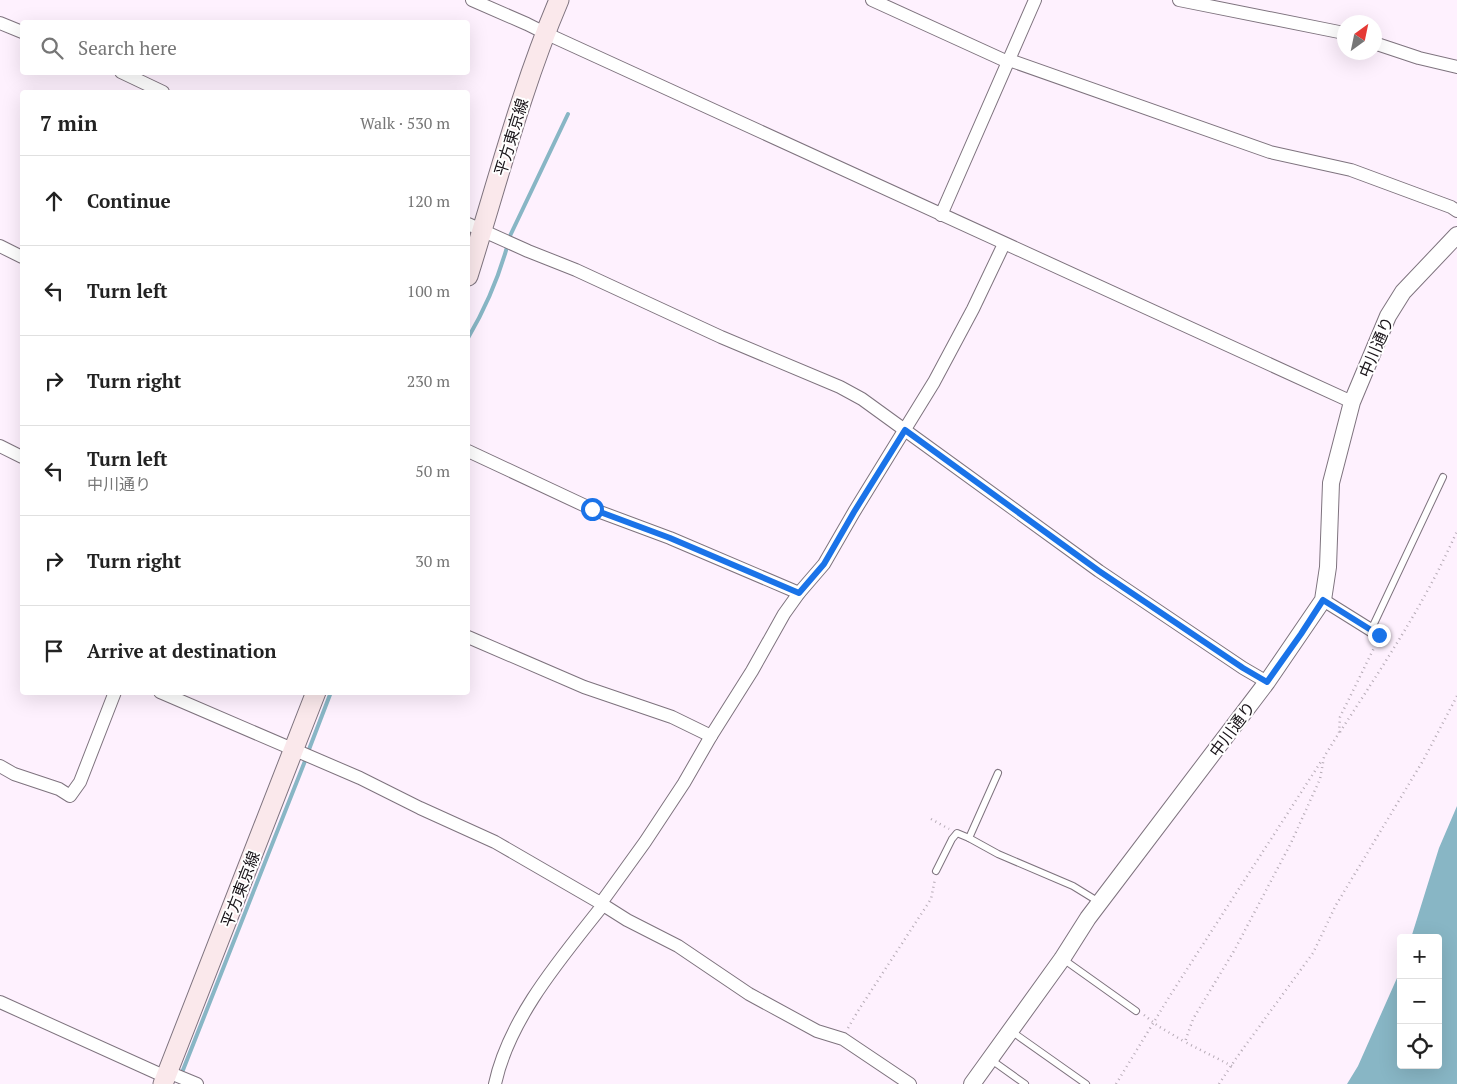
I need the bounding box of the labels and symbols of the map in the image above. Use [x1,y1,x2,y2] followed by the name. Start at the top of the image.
[1337,15,1382,60] north arrow
[489,96,533,178] street label: 平方東京線
[1353,313,1399,381] street label: 中川通り
[581,498,604,521] route start
[1368,624,1391,647] route end
[1204,697,1260,761] street label: 中川通り
[215,848,265,930] street label: 平方東京線

